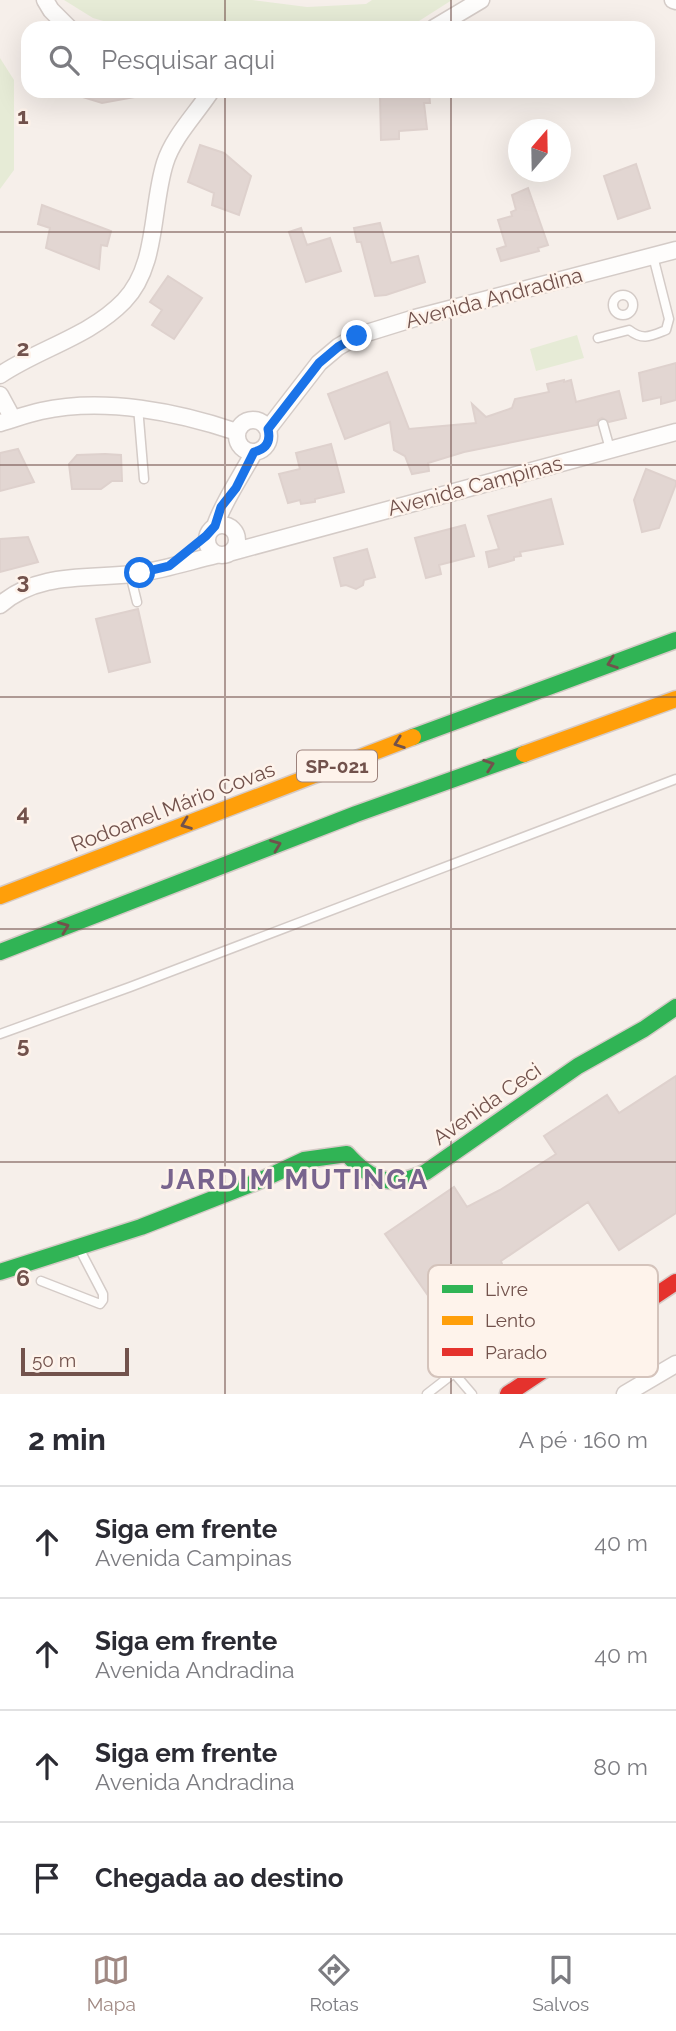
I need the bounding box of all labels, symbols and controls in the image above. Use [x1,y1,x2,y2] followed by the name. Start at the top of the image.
[21,21,655,98] search box
[45,41,83,79] icon: search
[101,45,275,75] text: Pesquisar aqui
[17,102,29,129] text: 1
[508,119,571,182] north arrow
[403,262,585,333] street label: Avenida Andradina
[341,320,372,351] route end
[17,334,29,361] text: 2
[385,450,565,521] street label: Avenida Campinas
[124,557,155,588] route start
[17,567,29,594] text: 3
[607,655,619,669] one-way arrow
[393,734,405,748] one-way arrow
[297,750,377,782] road number: SP-021
[67,756,278,857] street label: Rodoanel Mário Covas
[482,759,494,773] one-way arrow
[16,799,30,826] text: 4
[181,816,193,830] one-way arrow
[269,840,281,854] one-way arrow
[57,922,69,936] one-way arrow
[17,1031,30,1058] text: 5
[428,1057,546,1150] street label: Avenida Ceci
[161,1163,429,1196] district label: JARDIM MUTINGA
[16,1264,30,1291] text: 6
[428,1265,658,1377] legend
[485,1278,528,1300] text: Livre
[485,1309,536,1331] text: Lento
[485,1341,547,1363] text: Parado
[21,1345,130,1377] scale bar
[32,1349,76,1371] text: 50 m
[28,1422,106,1457] text: 2 min
[519,1426,648,1453] text: A pé · 160 m
[95,1514,277,1544] text: Siga em frente
[28,1523,66,1561] icon: ahead
[594,1529,648,1556] text: 40 m
[95,1544,292,1571] text: Avenida Campinas
[95,1626,277,1656] text: Siga em frente
[28,1635,66,1673] icon: ahead
[594,1641,648,1668] text: 40 m
[95,1656,295,1683] text: Avenida Andradina
[95,1738,277,1768] text: Siga em frente
[28,1747,66,1785] icon: ahead
[593,1753,648,1780] text: 80 m
[95,1768,295,1795] text: Avenida Andradina
[28,1859,66,1897] icon: arrive
[95,1863,344,1893] text: Chegada ao destino
[87,1951,136,2015] tab: Mapa
[309,1951,359,2015] tab: Rotas
[532,1951,589,2015] tab: Salvos

